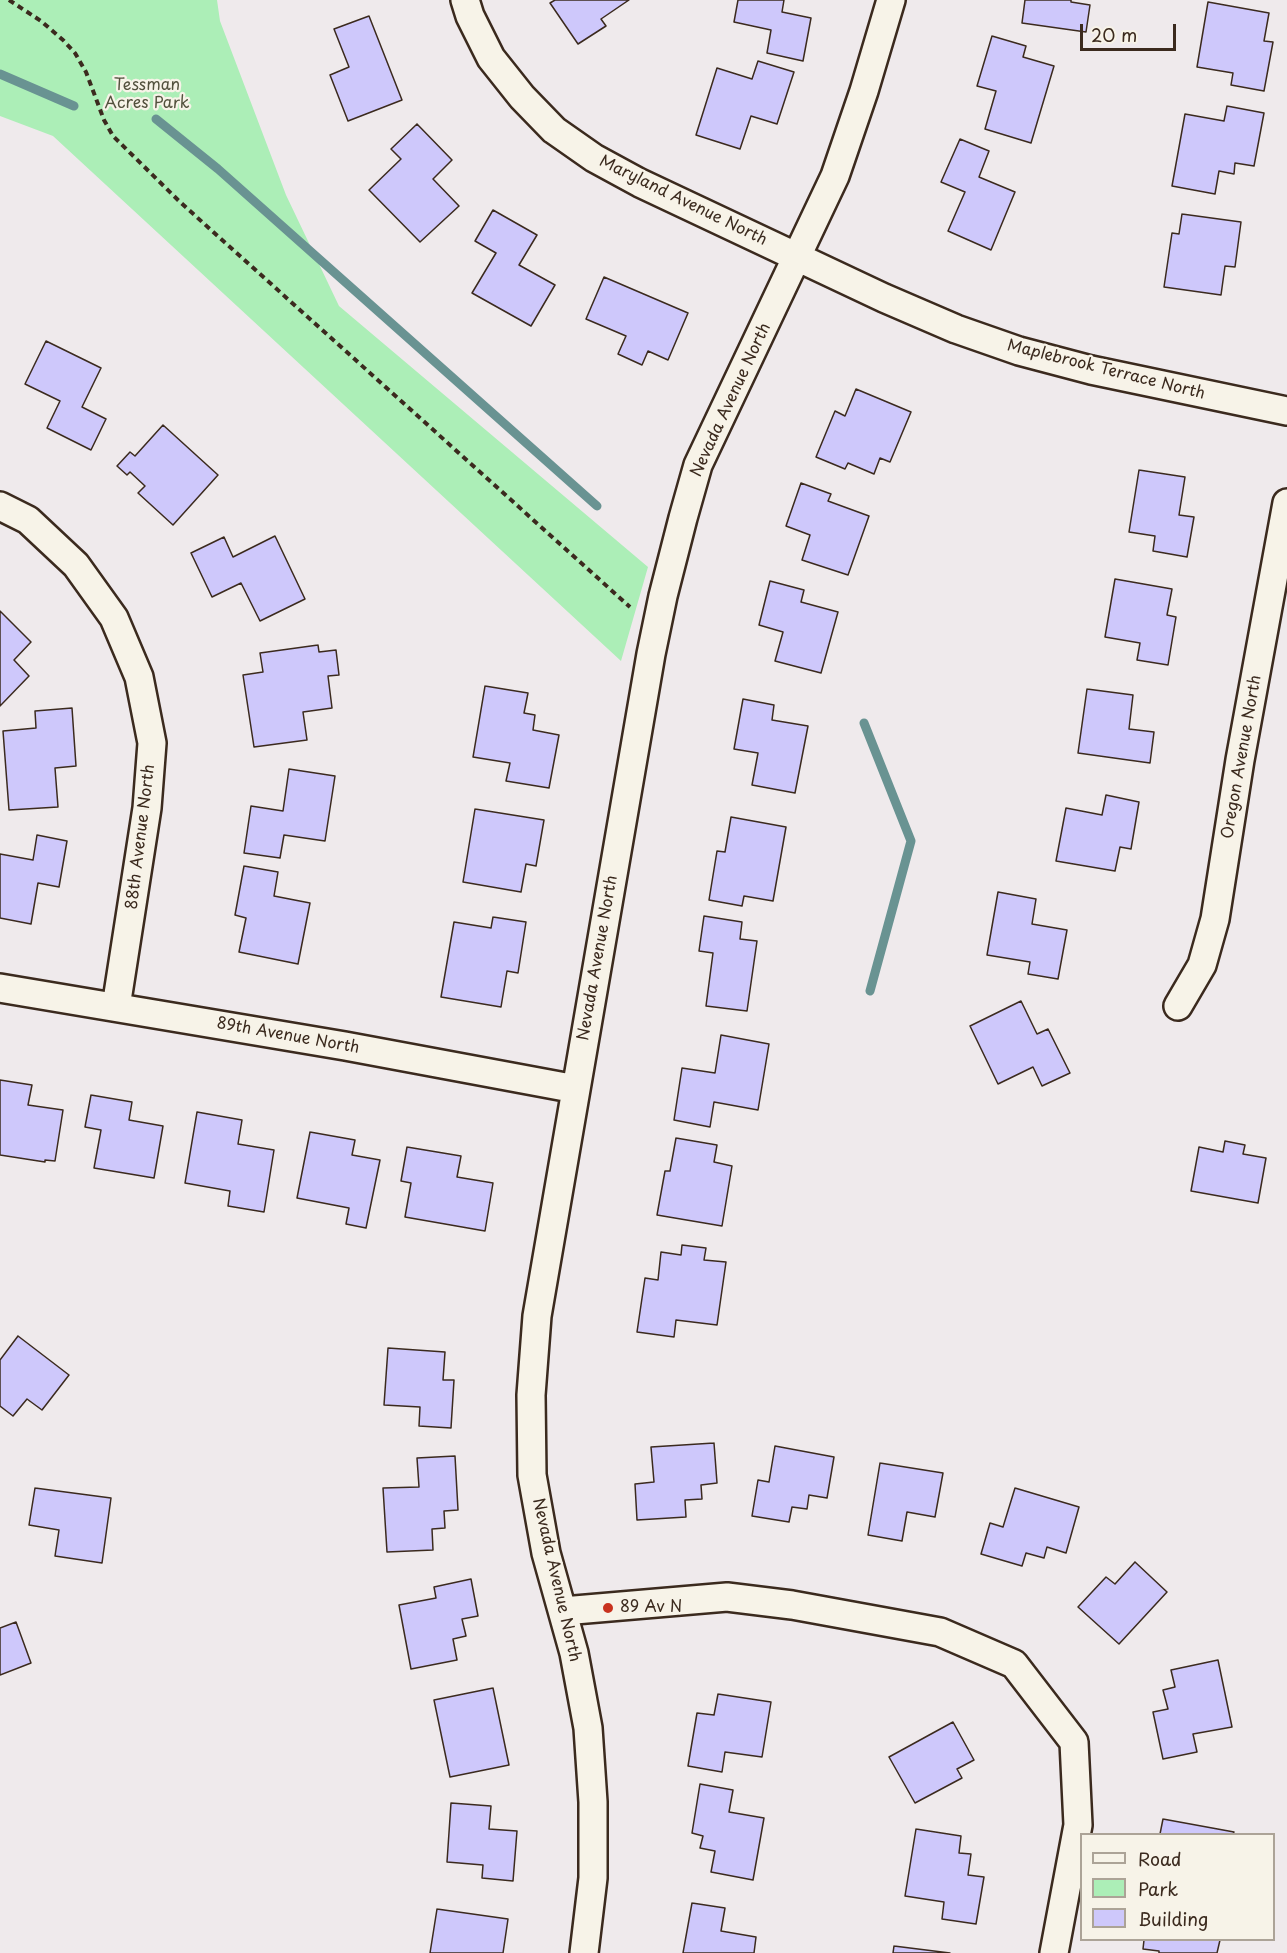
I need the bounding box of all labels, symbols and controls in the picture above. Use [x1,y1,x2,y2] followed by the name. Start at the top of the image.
[1083,12,1179,50] scale bar
[1091,21,1137,48] text: 20 m
[104,76,190,114] park label: Tessman Acres Park
[596,152,770,250] street label: Maryland Avenue North
[687,320,775,480] street label: Nevada Avenue North
[1005,336,1207,404] street label: Maplebrook Terrace North
[1218,674,1266,840] street label: Oregon Avenue North
[123,763,159,911] street label: 88th Avenue North
[574,874,622,1042] street label: Nevada Avenue North
[215,1014,361,1058] street label: 89th Avenue North
[528,1496,584,1664] street label: Nevada Avenue North
[620,1598,682,1618] place label: 89 Av N
[601,1601,615,1615] marker: 89 Av N
[1080,1833,1275,1941] legend
[1138,1845,1182,1872] text: Road
[1138,1875,1178,1902] text: Park
[1138,1905,1208,1932] text: Building

